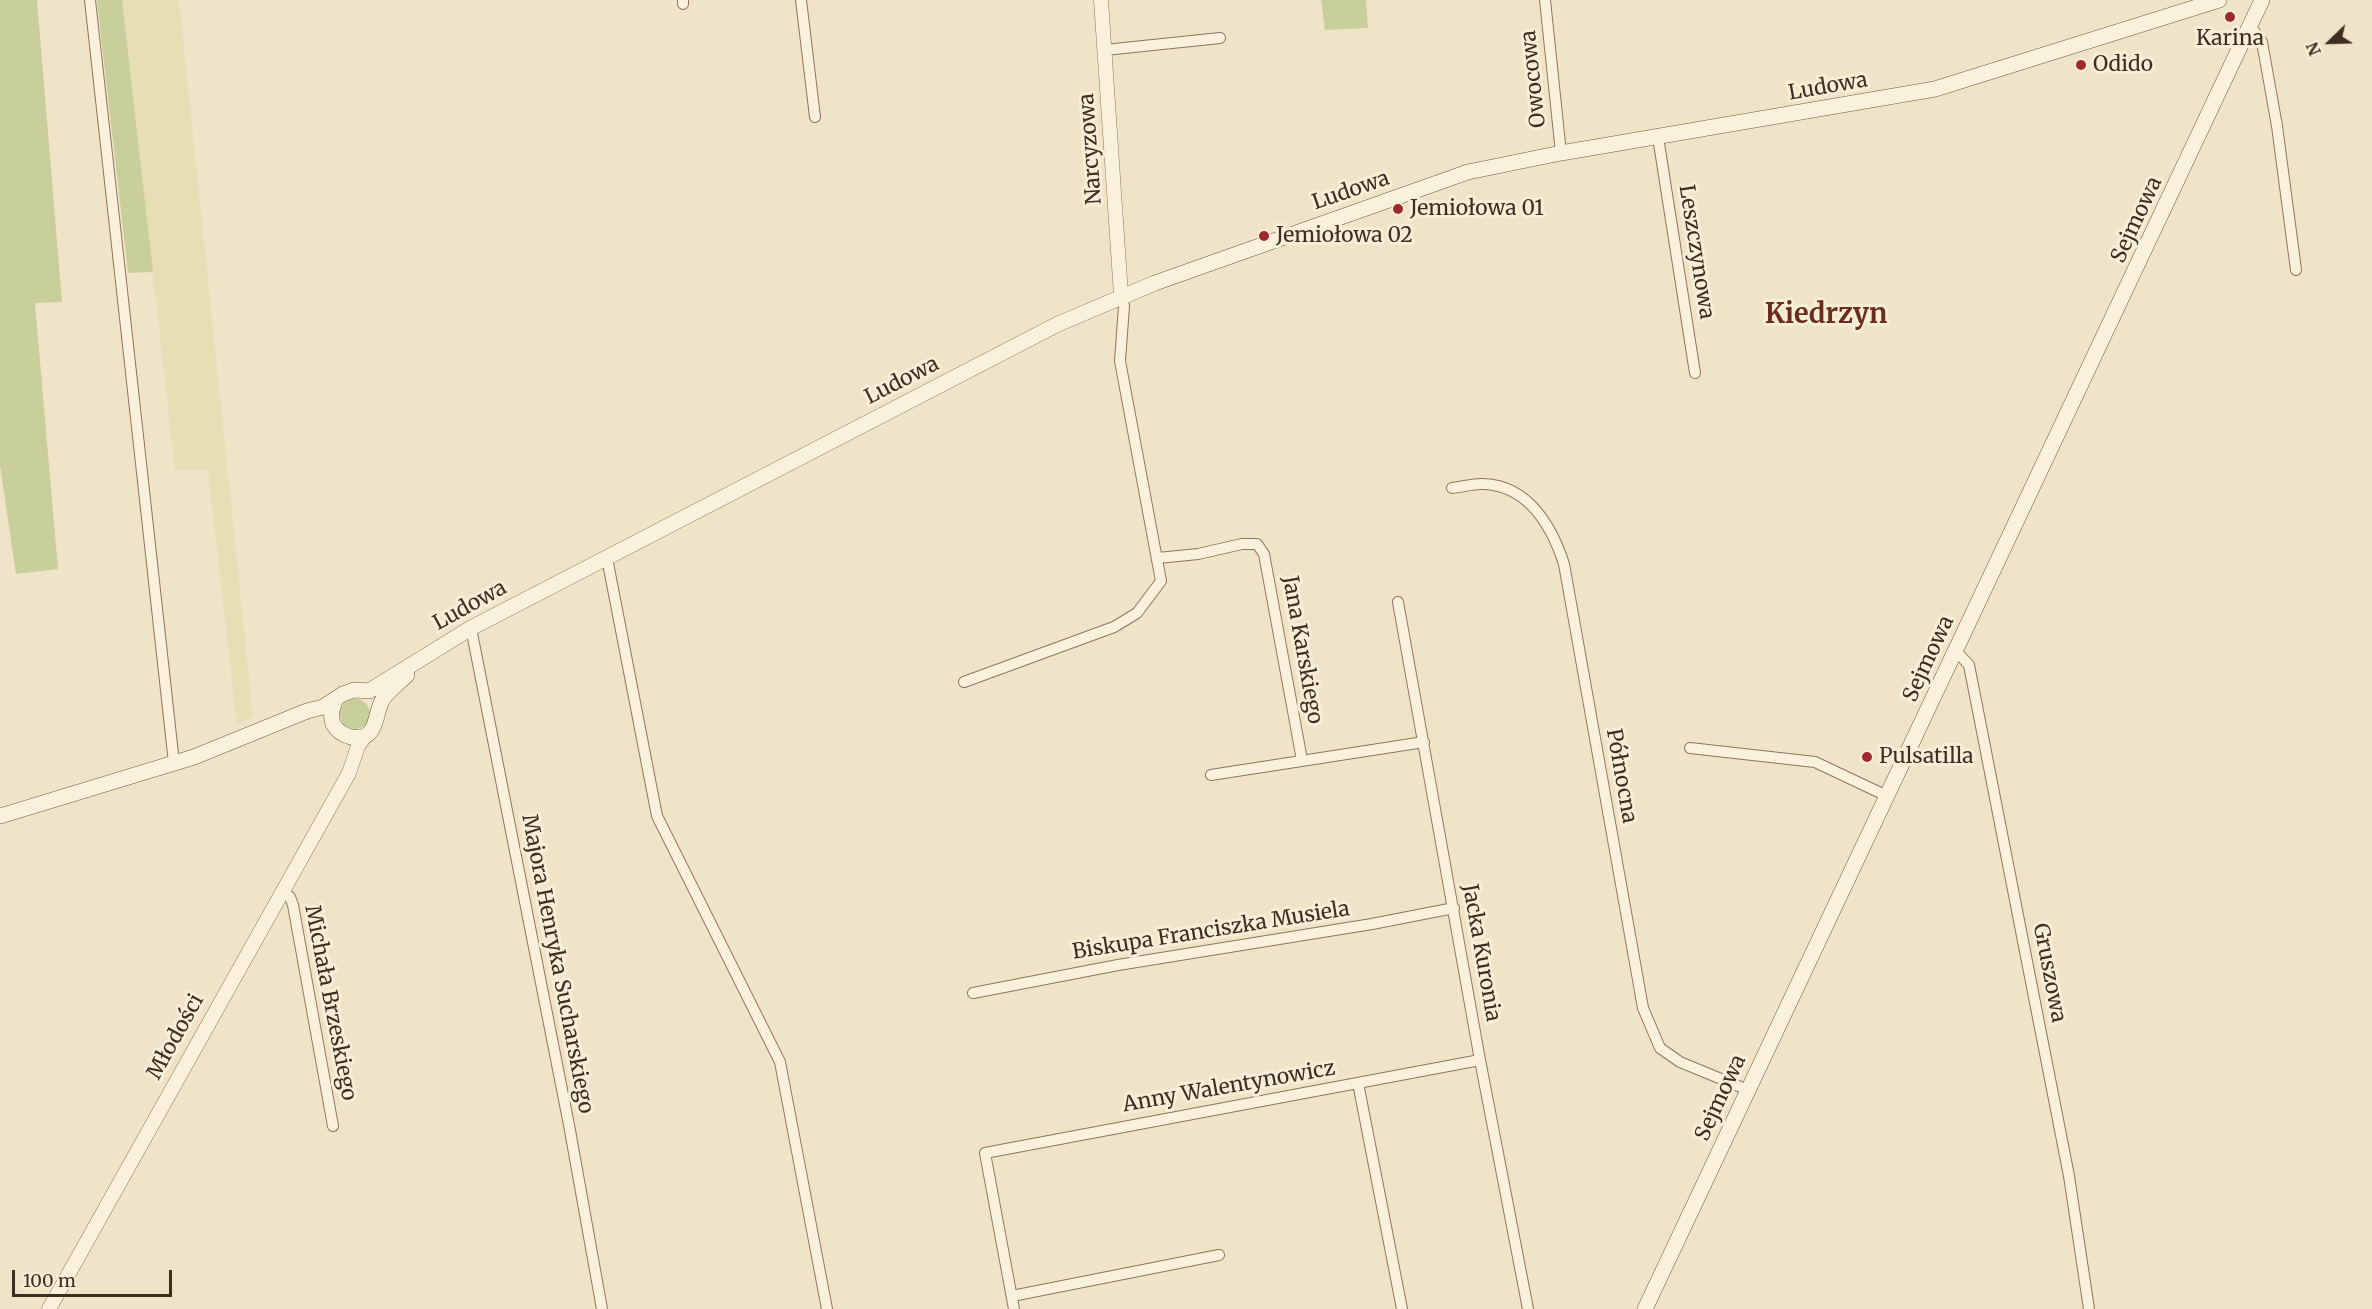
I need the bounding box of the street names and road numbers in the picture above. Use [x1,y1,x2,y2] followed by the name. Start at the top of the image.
[1516,29,1552,129] street label: Owocowa
[1787,68,1869,106] street label: Ludowa
[1075,93,1107,205] street label: Narcyzowa
[1309,166,1393,216] street label: Ludowa
[2106,173,2168,267] street label: Sejmowa
[1673,183,1719,321] street label: Leszczynowa
[861,352,943,410] street label: Ludowa
[1277,574,1327,726] street label: Jana Karskiego
[429,576,511,636] street label: Ludowa
[1898,612,1960,706] street label: Sejmowa
[1600,727,1642,825] street label: Północna
[516,812,598,1116] street label: Majora Henryka Sucharskiego
[1457,882,1505,1024] street label: Jacka Kuronia
[1071,897,1351,965] street label: Biskupa Franciszka Musiela
[299,903,361,1103] street label: Michała Brzeskiego
[2027,921,2071,1025] street label: Gruszowa
[142,990,210,1084] street label: Młodości
[1690,1051,1752,1145] street label: Sejmowa
[1121,1056,1337,1118] street label: Anny Walentynowicz

